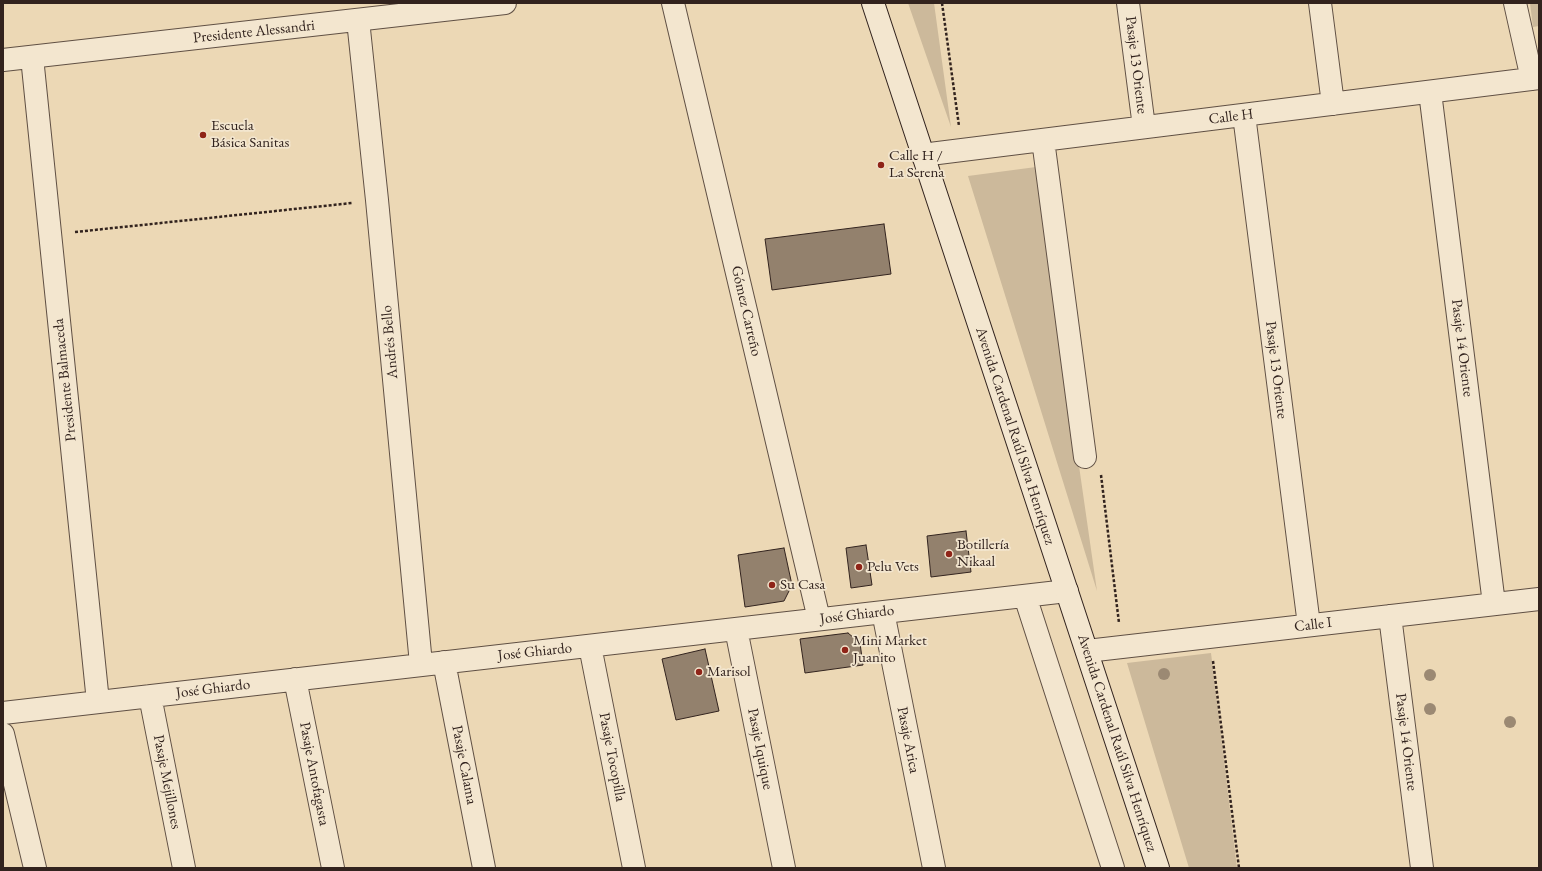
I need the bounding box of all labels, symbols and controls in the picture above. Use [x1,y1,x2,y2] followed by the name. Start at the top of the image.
[1121,15,1151,115] street label: Pasaje 13 Oriente
[192,17,316,47] street label: Presidente Alessandri
[1208,105,1254,129] street label: Calle H
[211,117,289,152] place label: Escuela Básica Sanitas
[198,130,208,140] marker: Escuela Básica Sanitas
[889,147,944,182] place label: Calle H / La Serena
[876,160,886,170] marker: Calle H / La Serena
[727,264,765,358] street label: Gómez Carreño
[1447,298,1477,398] street label: Pasaje 14 Oriente
[378,304,402,380] street label: Andrés Bello
[50,318,80,442] street label: Presidente Balmaceda
[1261,320,1291,420] street label: Pasaje 13 Oriente
[971,325,1059,547] street label: Avenida Cardenal Raúl Silva Henríquez
[957,536,1009,571] place label: Botillería Nikaal
[944,549,954,559] marker: Botillería Nikaal
[867,558,919,576] place label: Pelu Vets
[854,562,864,572] marker: Pelu Vets
[780,576,825,594] place label: Su Casa
[767,580,777,590] marker: Su Casa
[819,602,895,628] street label: José Ghiardo
[1293,614,1333,636] street label: Calle I
[853,632,927,667] place label: Mini Market Juanito
[1073,632,1161,854] street label: Avenida Cardenal Raúl Silva Henríquez
[497,639,573,665] street label: José Ghiardo
[840,645,850,655] marker: Mini Market Juanito
[707,663,751,681] place label: Marisol
[694,667,704,677] marker: Marisol
[175,676,251,702] street label: José Ghiardo
[1391,692,1421,792] street label: Pasaje 14 Oriente
[893,705,923,775] street label: Pasaje Arica
[743,707,777,791] street label: Pasaje Iquique
[595,711,629,803] street label: Pasaje Tocopilla
[295,721,333,827] street label: Pasaje Antofagasta
[448,724,480,806] street label: Pasaje Calama
[149,733,185,831] street label: Pasaje Mejillones

